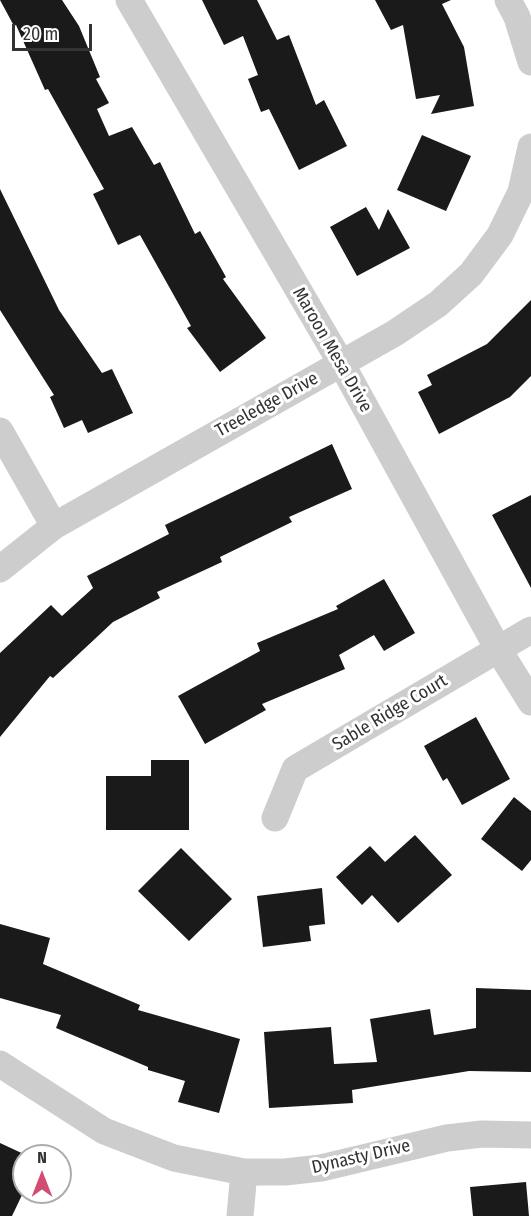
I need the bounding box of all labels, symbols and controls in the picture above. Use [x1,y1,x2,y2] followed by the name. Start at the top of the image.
[15,12,94,50] scale bar
[23,23,58,45] text: 20 m
[288,284,376,416] street label: Maroon Mesa Drive
[212,368,322,442] street label: Treeledge Drive
[329,670,451,756] street label: Sable Ridge Court
[310,1135,412,1179] street label: Dynasty Drive
[12,1144,72,1204] north arrow
[37,1148,47,1167] text: N

